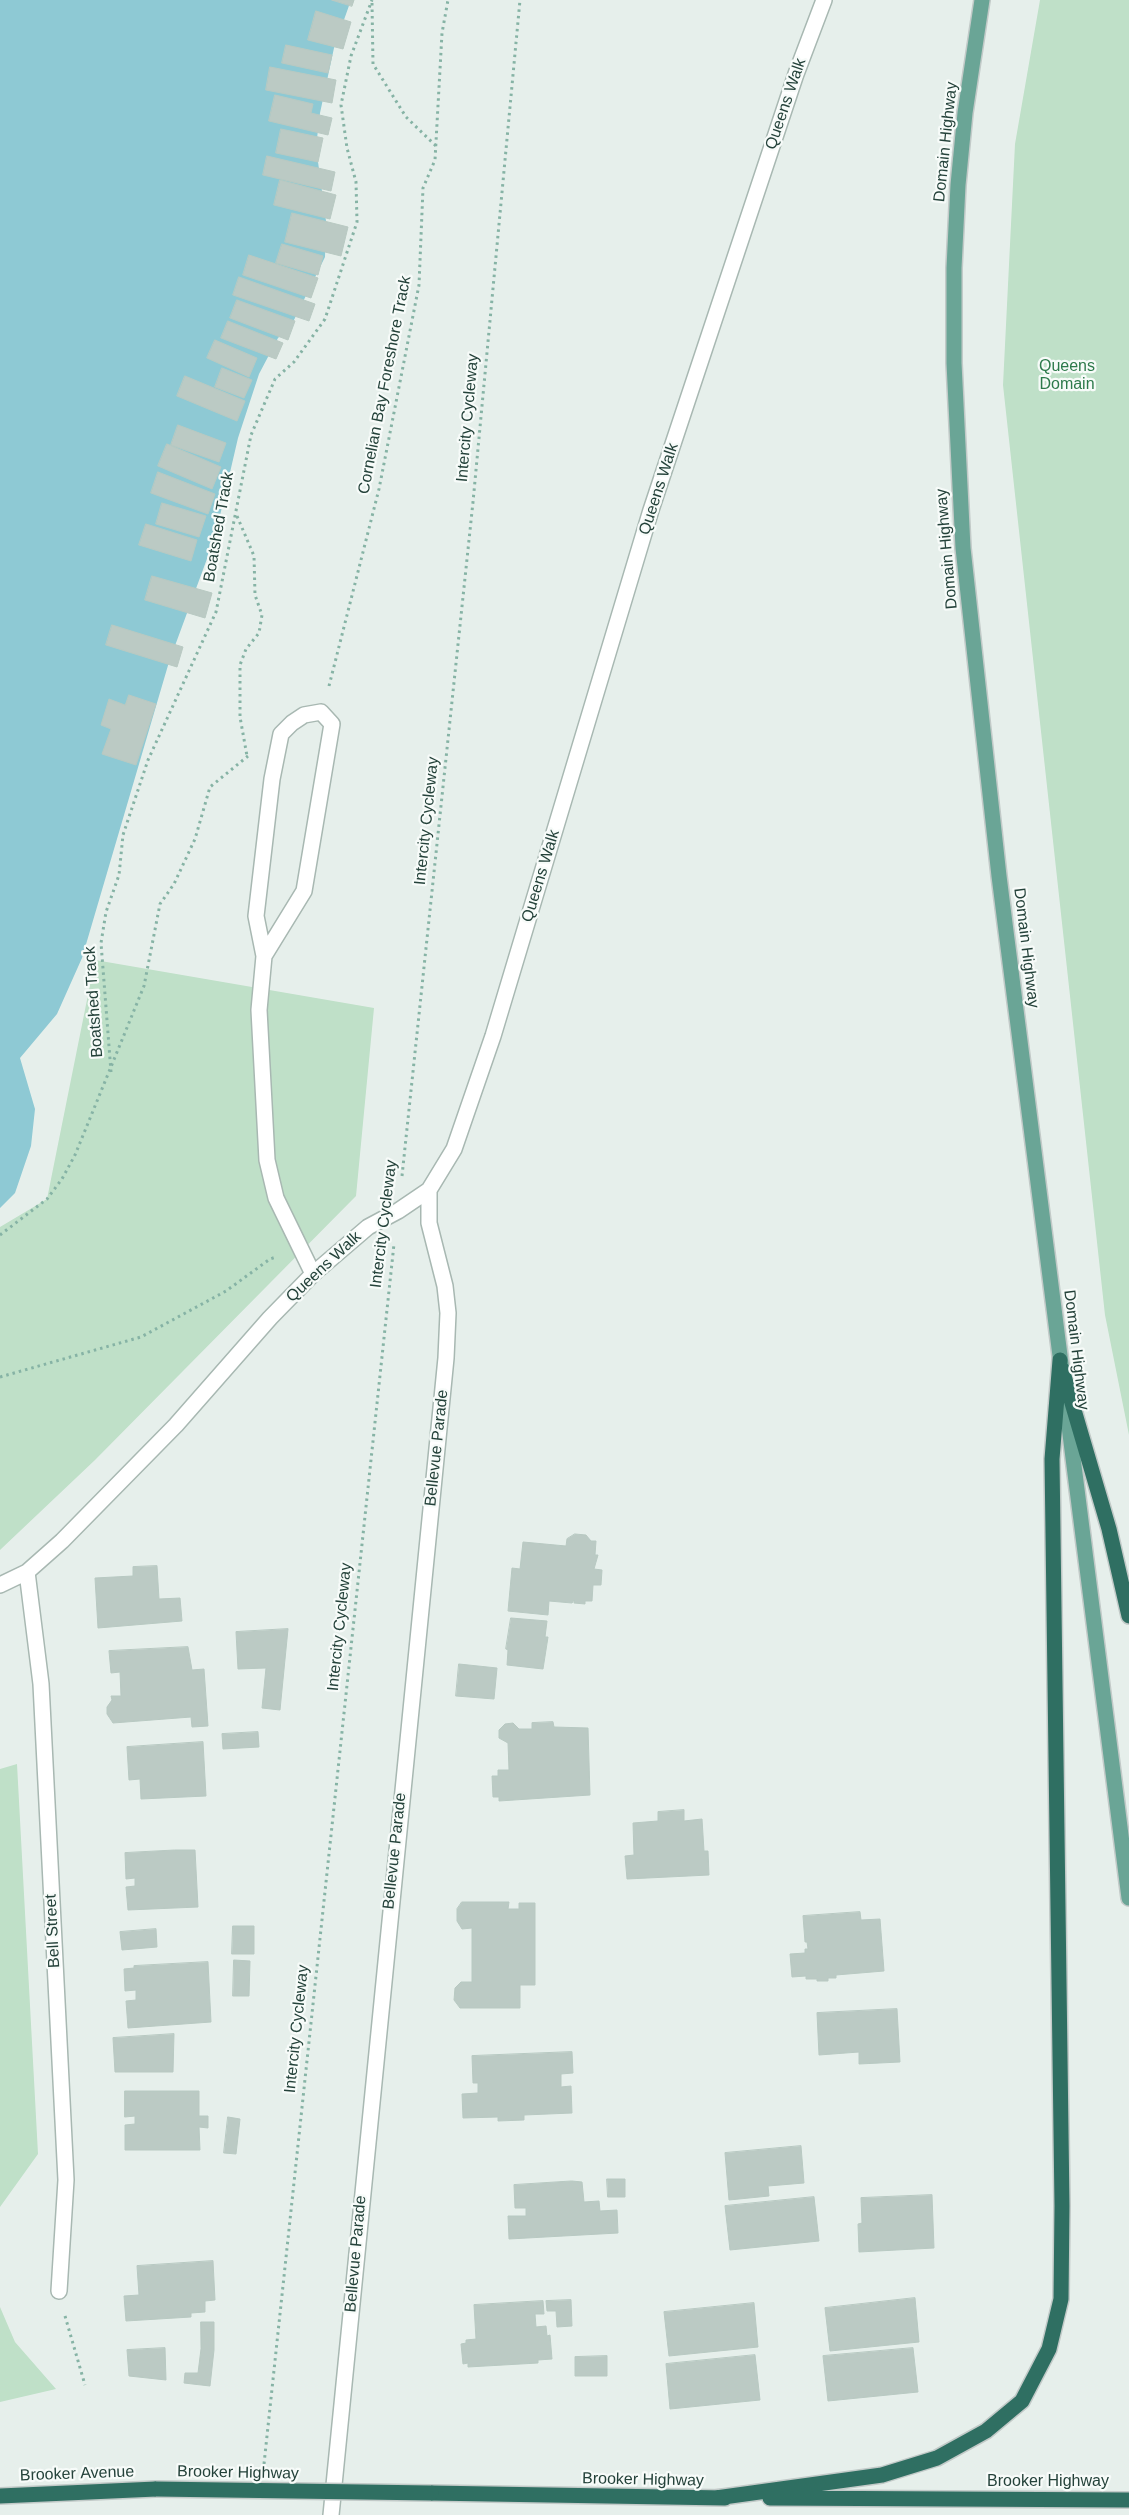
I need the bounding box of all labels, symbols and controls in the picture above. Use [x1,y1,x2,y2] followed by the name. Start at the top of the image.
[761,56,811,152] street label: Queens Walk
[930,81,962,203] street label: Domain Highway
[354,274,416,496] street label: Cornelian Bay Foreshore Track
[453,353,483,483] street label: Intercity Cycleway
[1039,357,1095,395] park label: Queens Domain
[635,441,683,537] street label: Queens Walk
[200,470,238,584] street label: Boatshed Track
[932,488,962,610] street label: Domain Highway
[411,756,443,886] street label: Intercity Cycleway
[518,828,564,924] street label: Queens Walk
[1009,887,1043,1009] street label: Domain Highway
[81,946,107,1058] street label: Boatshed Track
[367,1159,401,1289] street label: Intercity Cycleway
[283,1227,365,1307] street label: Queens Walk
[1059,1289,1093,1411] street label: Domain Highway
[421,1389,453,1507] street label: Bellevue Parade
[324,1562,356,1692] street label: Intercity Cycleway
[379,1792,411,1910] street label: Bellevue Parade
[41,1894,65,1968] street label: Bell Street
[281,1964,313,2094] street label: Intercity Cycleway
[341,2195,371,2313] street label: Bellevue Parade
[19,2462,135,2486] street label: Brooker Avenue
[177,2462,299,2484] street label: Brooker Highway
[582,2469,704,2491] street label: Brooker Highway
[987,2472,1109,2492] street label: Brooker Highway

